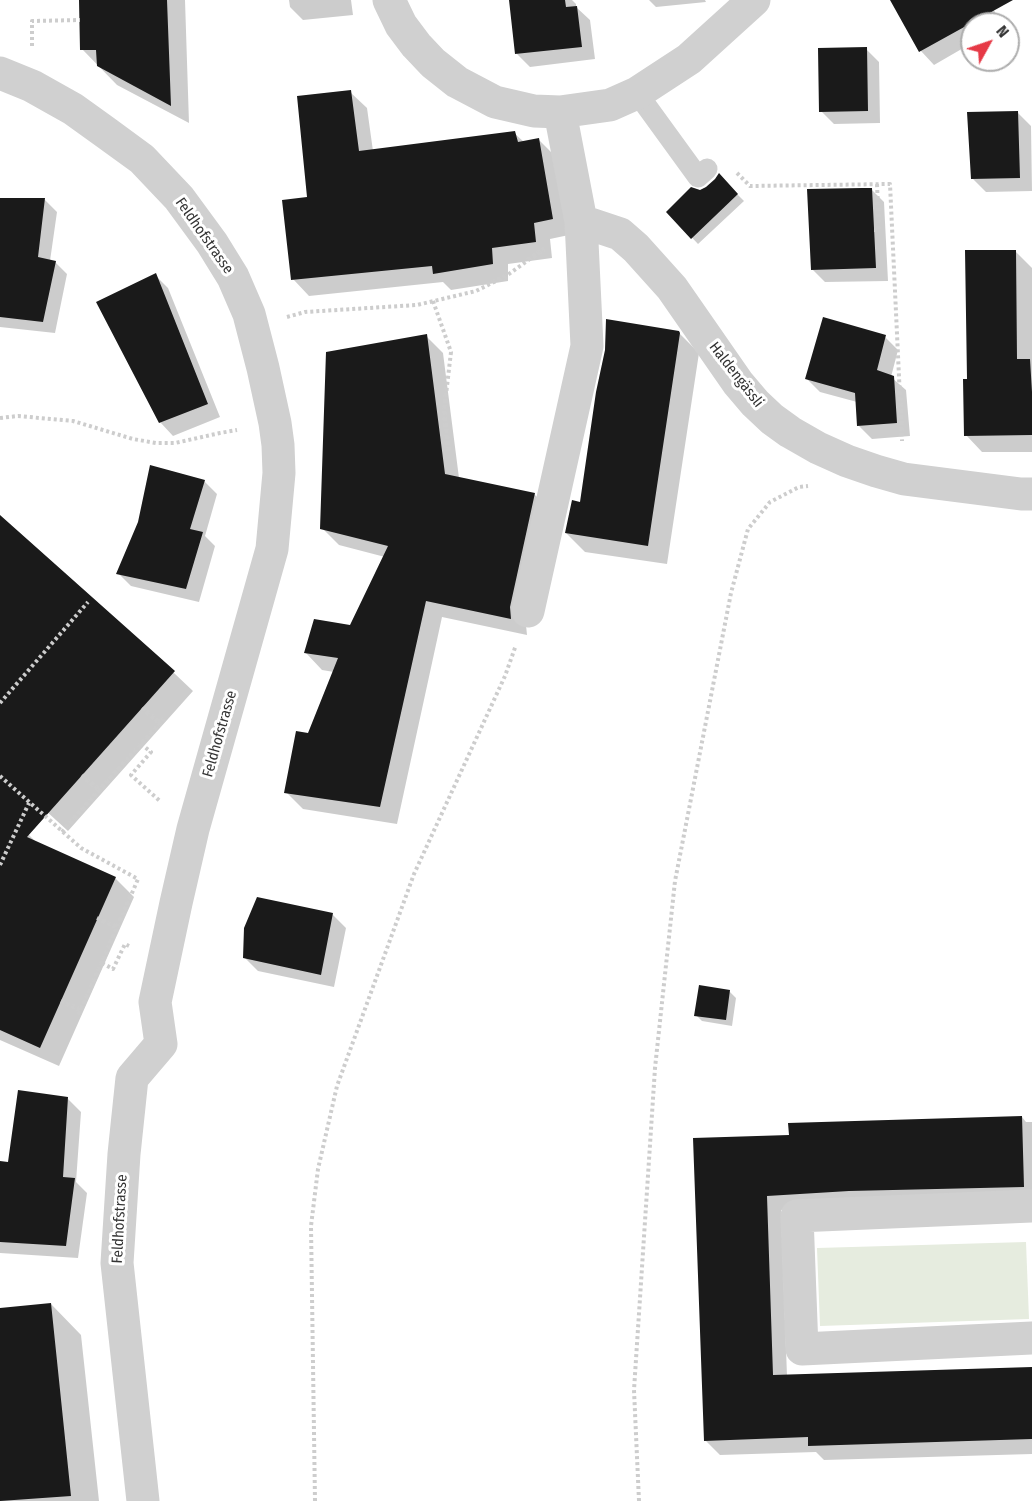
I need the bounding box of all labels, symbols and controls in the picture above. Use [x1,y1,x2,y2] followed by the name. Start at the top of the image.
[960,12,1020,72] north arrow
[992,22,1013,41] text: N
[171,194,237,278] street label: Feldhofstrasse
[705,339,767,411] street label: Haldengässli
[199,689,241,779] street label: Feldhofstrasse
[109,1174,131,1264] street label: Feldhofstrasse

